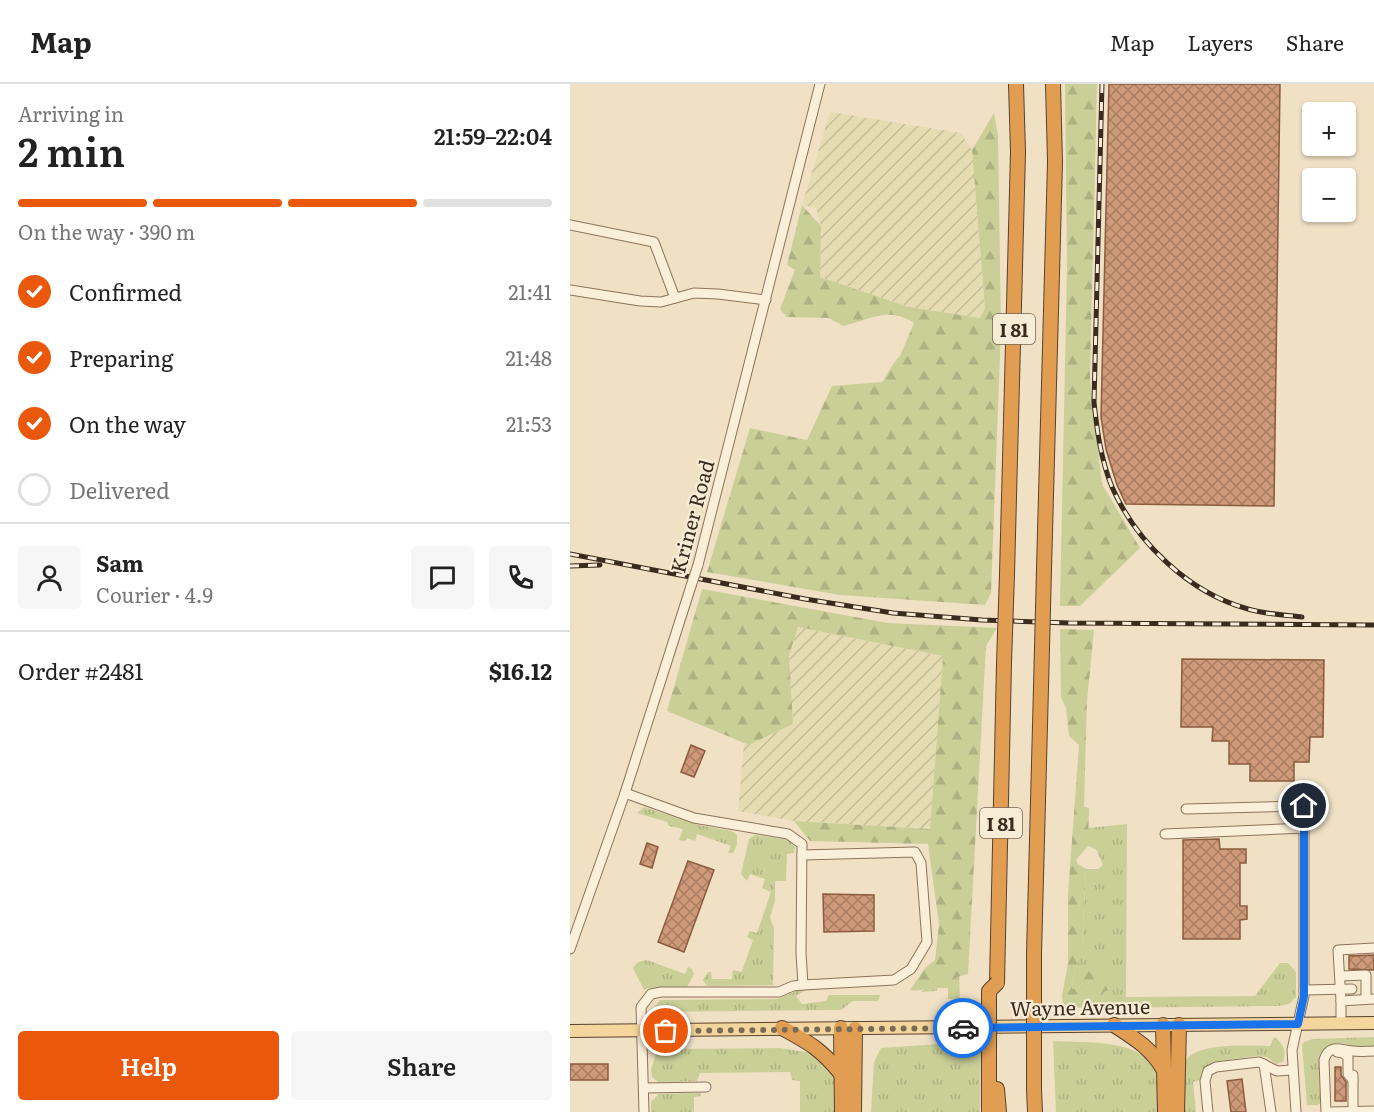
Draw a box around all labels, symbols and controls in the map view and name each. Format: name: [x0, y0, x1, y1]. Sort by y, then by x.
text: Map: [30, 20, 92, 62]
text: Map: [1110, 26, 1155, 57]
text: Layers: [1188, 26, 1253, 57]
text: Share: [1286, 26, 1344, 57]
text: Arriving in: [18, 98, 124, 128]
map controls: [1302, 102, 1356, 222]
button: +: [1302, 102, 1356, 156]
text: 21:59–22:04: [434, 119, 552, 152]
text: 2 min: [18, 121, 125, 179]
button: −: [1302, 168, 1356, 222]
text: On the way · 390 m: [18, 216, 195, 246]
icon: check: [18, 275, 51, 308]
text: Confirmed: [69, 275, 182, 308]
text: 21:41: [508, 276, 552, 306]
road number: I 81: [993, 314, 1035, 344]
icon: check: [18, 341, 51, 374]
text: Preparing: [69, 341, 173, 374]
text: 21:48: [505, 342, 552, 372]
icon: check: [18, 407, 51, 440]
text: On the way: [69, 407, 186, 440]
text: 21:53: [506, 408, 552, 438]
street label: Kriner Road: [661, 456, 721, 576]
text: Delivered: [69, 473, 170, 506]
button: person: [18, 546, 81, 609]
text: Sam: [96, 546, 144, 579]
button: chat: [411, 546, 474, 609]
button: phone: [489, 546, 552, 609]
text: Courier · 4.9: [96, 579, 213, 609]
text: Order #2481: [18, 654, 143, 687]
text: $16.12: [489, 654, 552, 687]
pin: [1278, 780, 1329, 831]
icon: home: [1287, 789, 1320, 822]
road number: I 81: [980, 808, 1022, 838]
street label: Wayne Avenue: [1010, 990, 1150, 1022]
courier: [933, 998, 993, 1058]
pin: [640, 1005, 691, 1056]
icon: car: [947, 1012, 980, 1045]
icon: bag: [649, 1014, 682, 1047]
button: Help: [18, 1031, 279, 1100]
button: Share: [291, 1031, 552, 1100]

